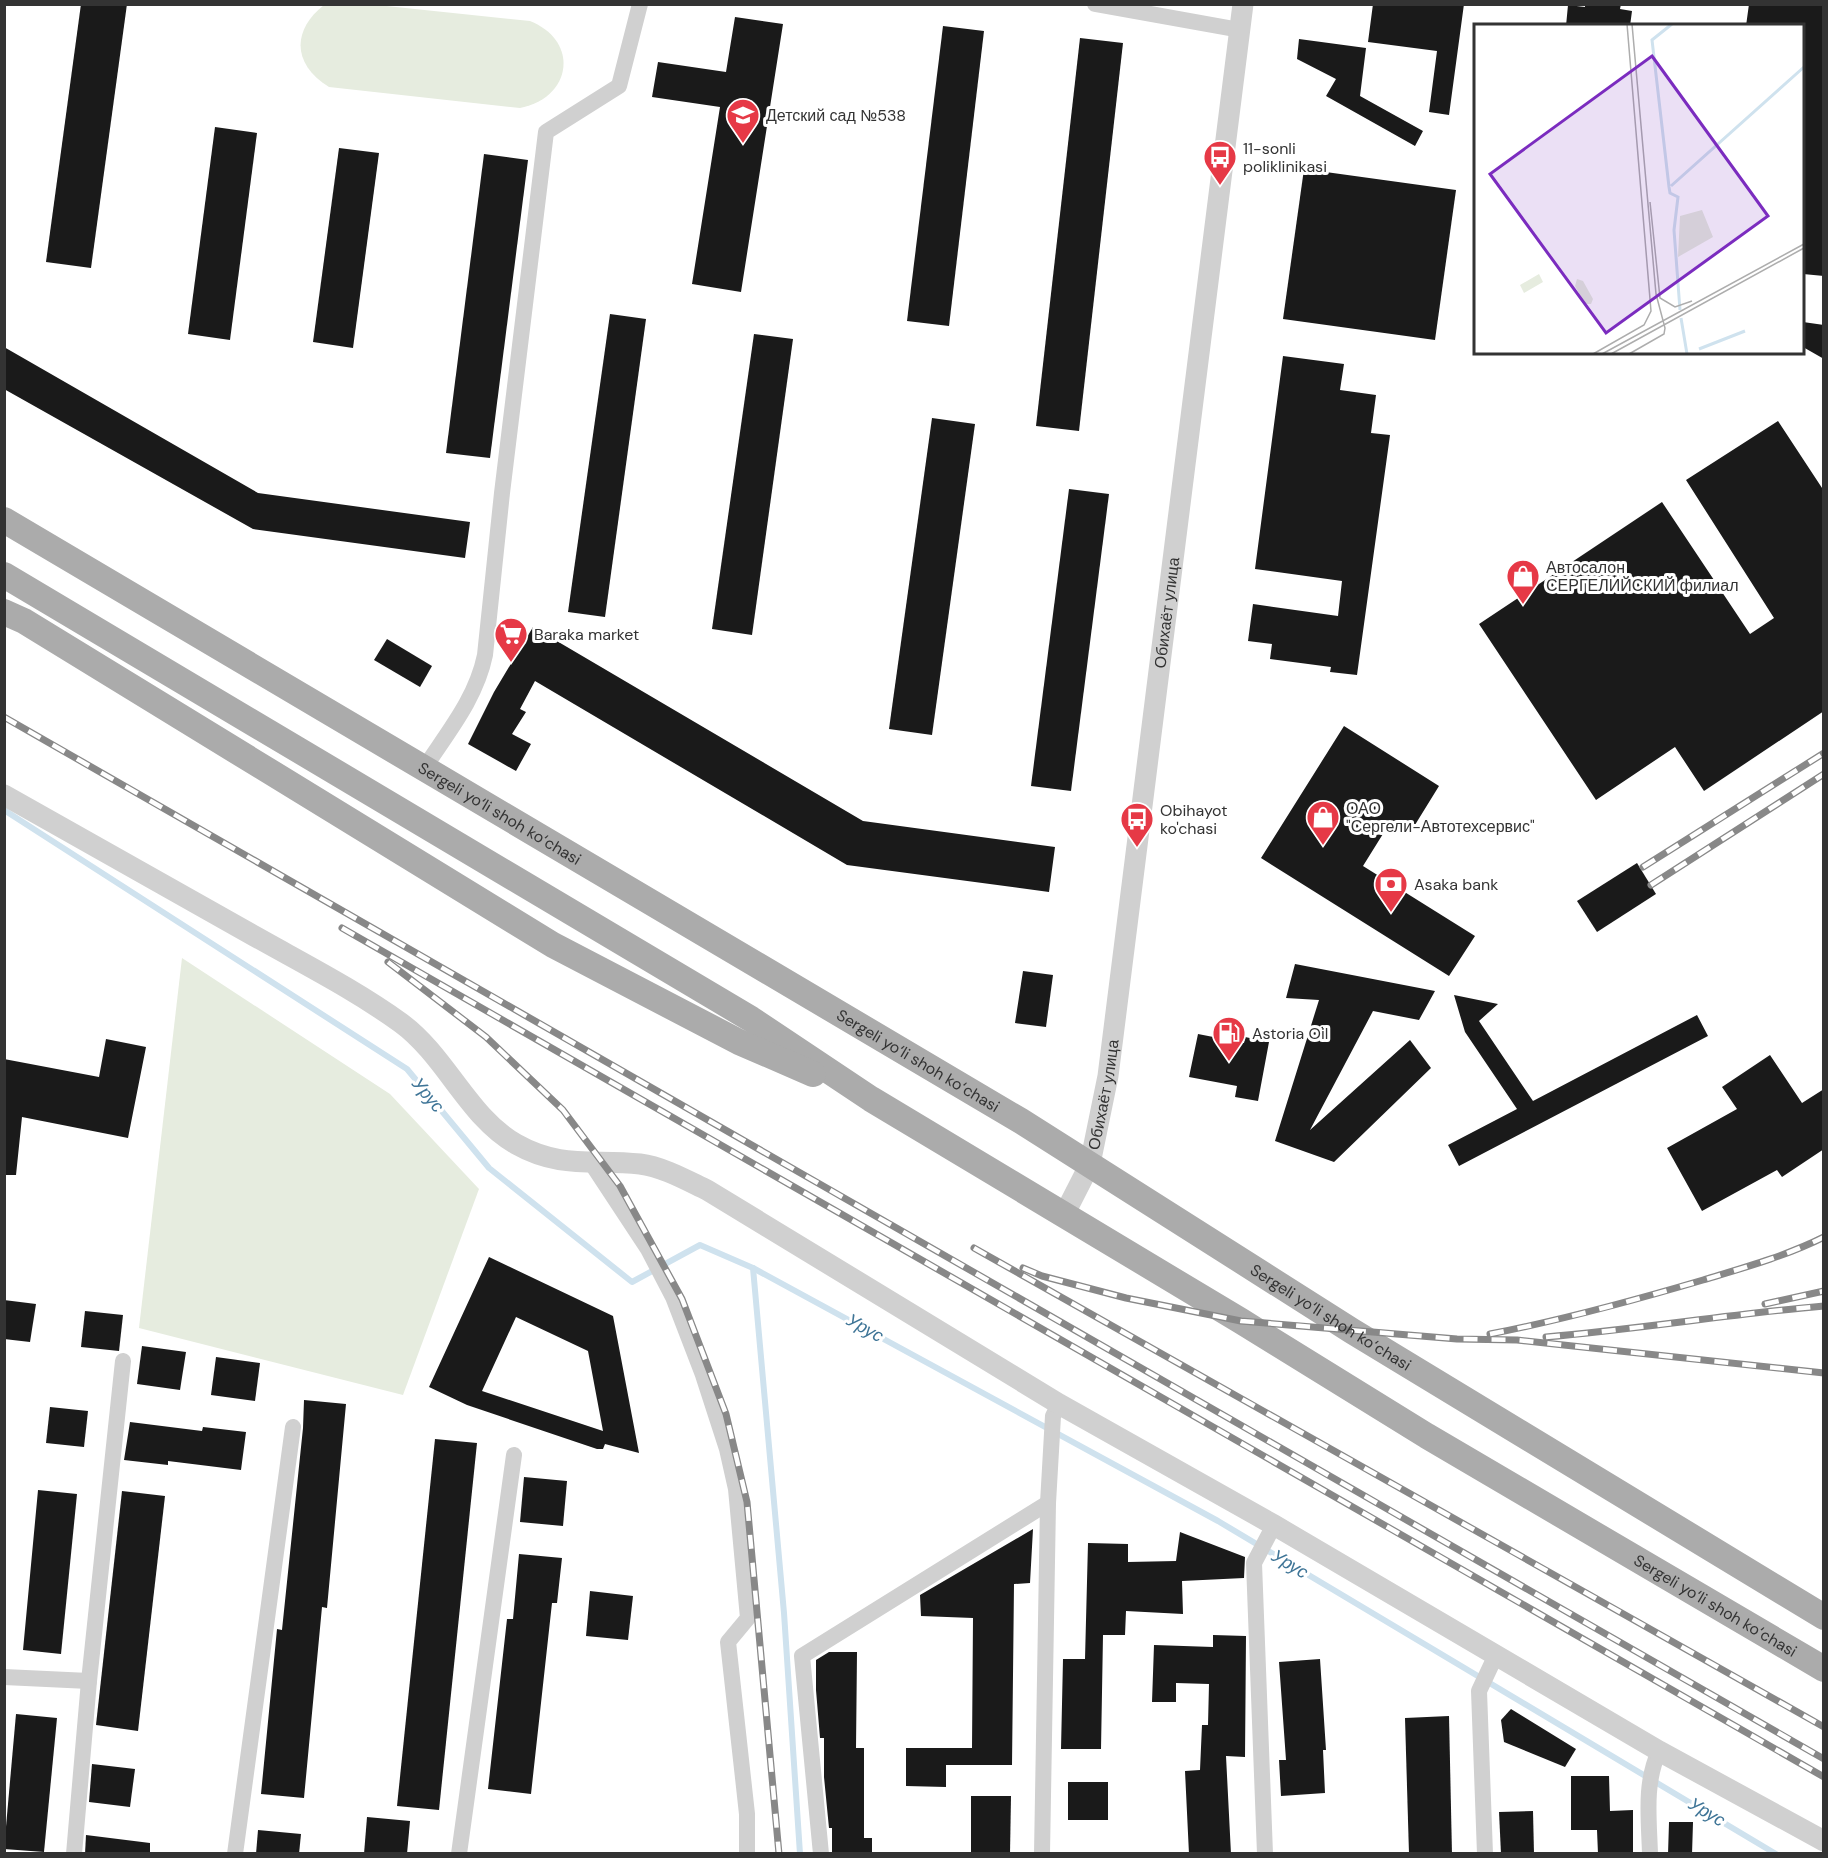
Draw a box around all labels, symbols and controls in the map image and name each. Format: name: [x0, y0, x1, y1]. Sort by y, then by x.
inset map: [1474, 24, 1804, 354]
school or university icon: Детский сад №538: [725, 97, 761, 144]
place label: Детский сад №538: [766, 105, 906, 126]
place label: 11-sonli poliklinikasi: [1243, 138, 1327, 177]
bus stop icon: 11-sonli poliklinikasi: [1202, 139, 1238, 186]
street label: Обихаёт улица: [1149, 556, 1184, 670]
place label: Автосалон СЕРГЕЛИЙСКИЙ филиал: [1546, 557, 1738, 596]
shop icon: Автосалон СЕРГЕЛИЙСКИЙ филиал: [1505, 558, 1541, 605]
supermarket icon: Baraka market: [493, 616, 529, 663]
place label: Baraka market: [534, 624, 639, 645]
street label: Sergeli yo‘li shoh ko‘chasi: [415, 757, 585, 869]
place label: ОАО "Сергели-Автотехсервис": [1346, 798, 1535, 837]
shop icon: ОАО "Сергели-Автотехсервис": [1305, 799, 1341, 846]
place label: Obihayot ko'chasi: [1160, 800, 1228, 839]
bus stop icon: Obihayot ko'chasi: [1119, 801, 1155, 848]
bank icon: Asaka bank: [1373, 866, 1409, 913]
place label: Asaka bank: [1414, 874, 1498, 895]
street label: Sergeli yo‘li shoh ko‘chasi: [833, 1004, 1004, 1117]
fuel station icon: Astoria Oil: [1211, 1015, 1247, 1062]
place label: Astoria Oil: [1252, 1023, 1328, 1044]
street label: Обихаёт улица: [1083, 1038, 1123, 1152]
water label: Урус: [406, 1072, 450, 1118]
street label: Sergeli yo‘li shoh ko‘chasi: [1247, 1259, 1415, 1375]
water label: Урус: [841, 1308, 888, 1348]
water label: Урус: [1266, 1543, 1313, 1584]
street label: Sergeli yo‘li shoh ko‘chasi: [1630, 1549, 1801, 1661]
water label: Урус: [1683, 1791, 1730, 1832]

